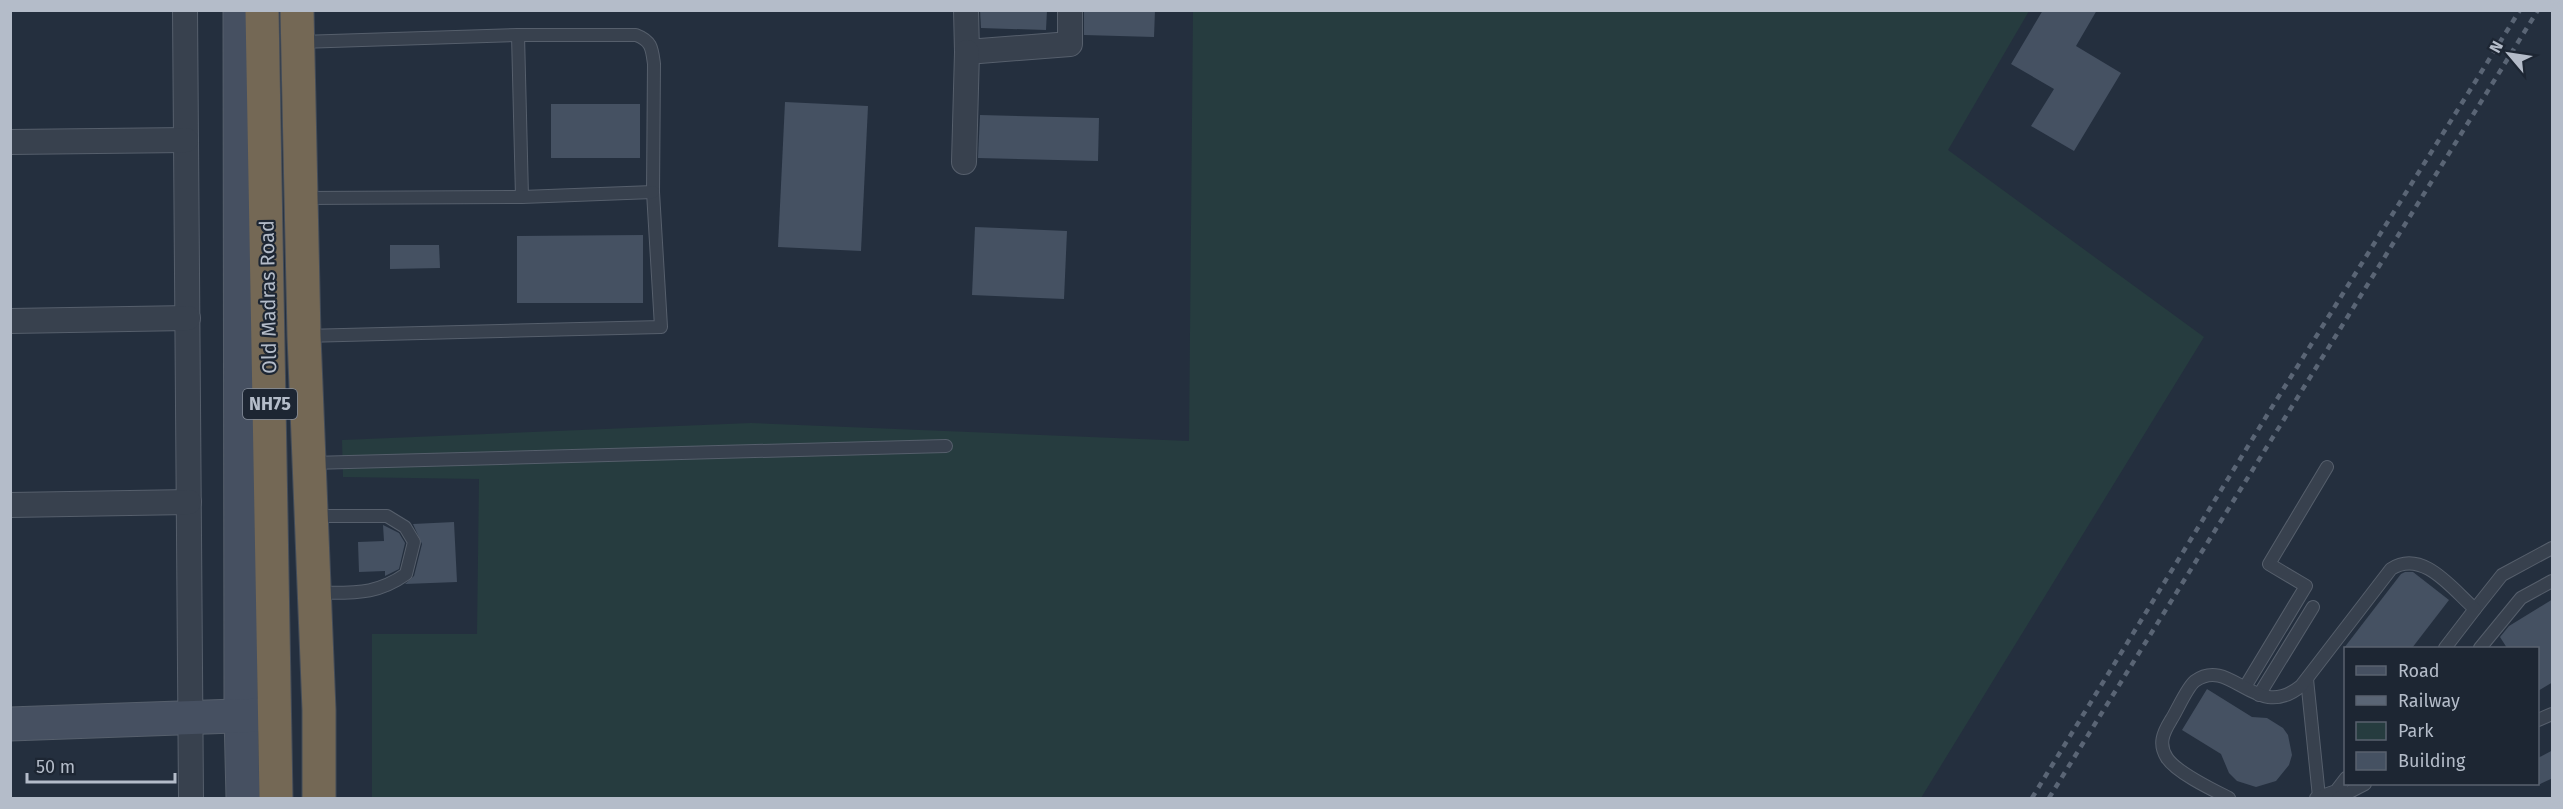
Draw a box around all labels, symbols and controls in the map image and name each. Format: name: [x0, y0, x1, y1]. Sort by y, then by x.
north arrow: [2479, 24, 2539, 84]
text: N: [2485, 38, 2507, 56]
street label: Old Madras Road: [255, 220, 281, 374]
road number: NH75: [243, 389, 297, 419]
legend: [2344, 647, 2539, 785]
text: Road: [2398, 660, 2440, 682]
text: Railway: [2398, 690, 2460, 712]
text: Park: [2398, 720, 2434, 742]
scale bar: [27, 746, 176, 784]
text: Building: [2398, 750, 2466, 772]
text: 50 m: [36, 756, 75, 778]

